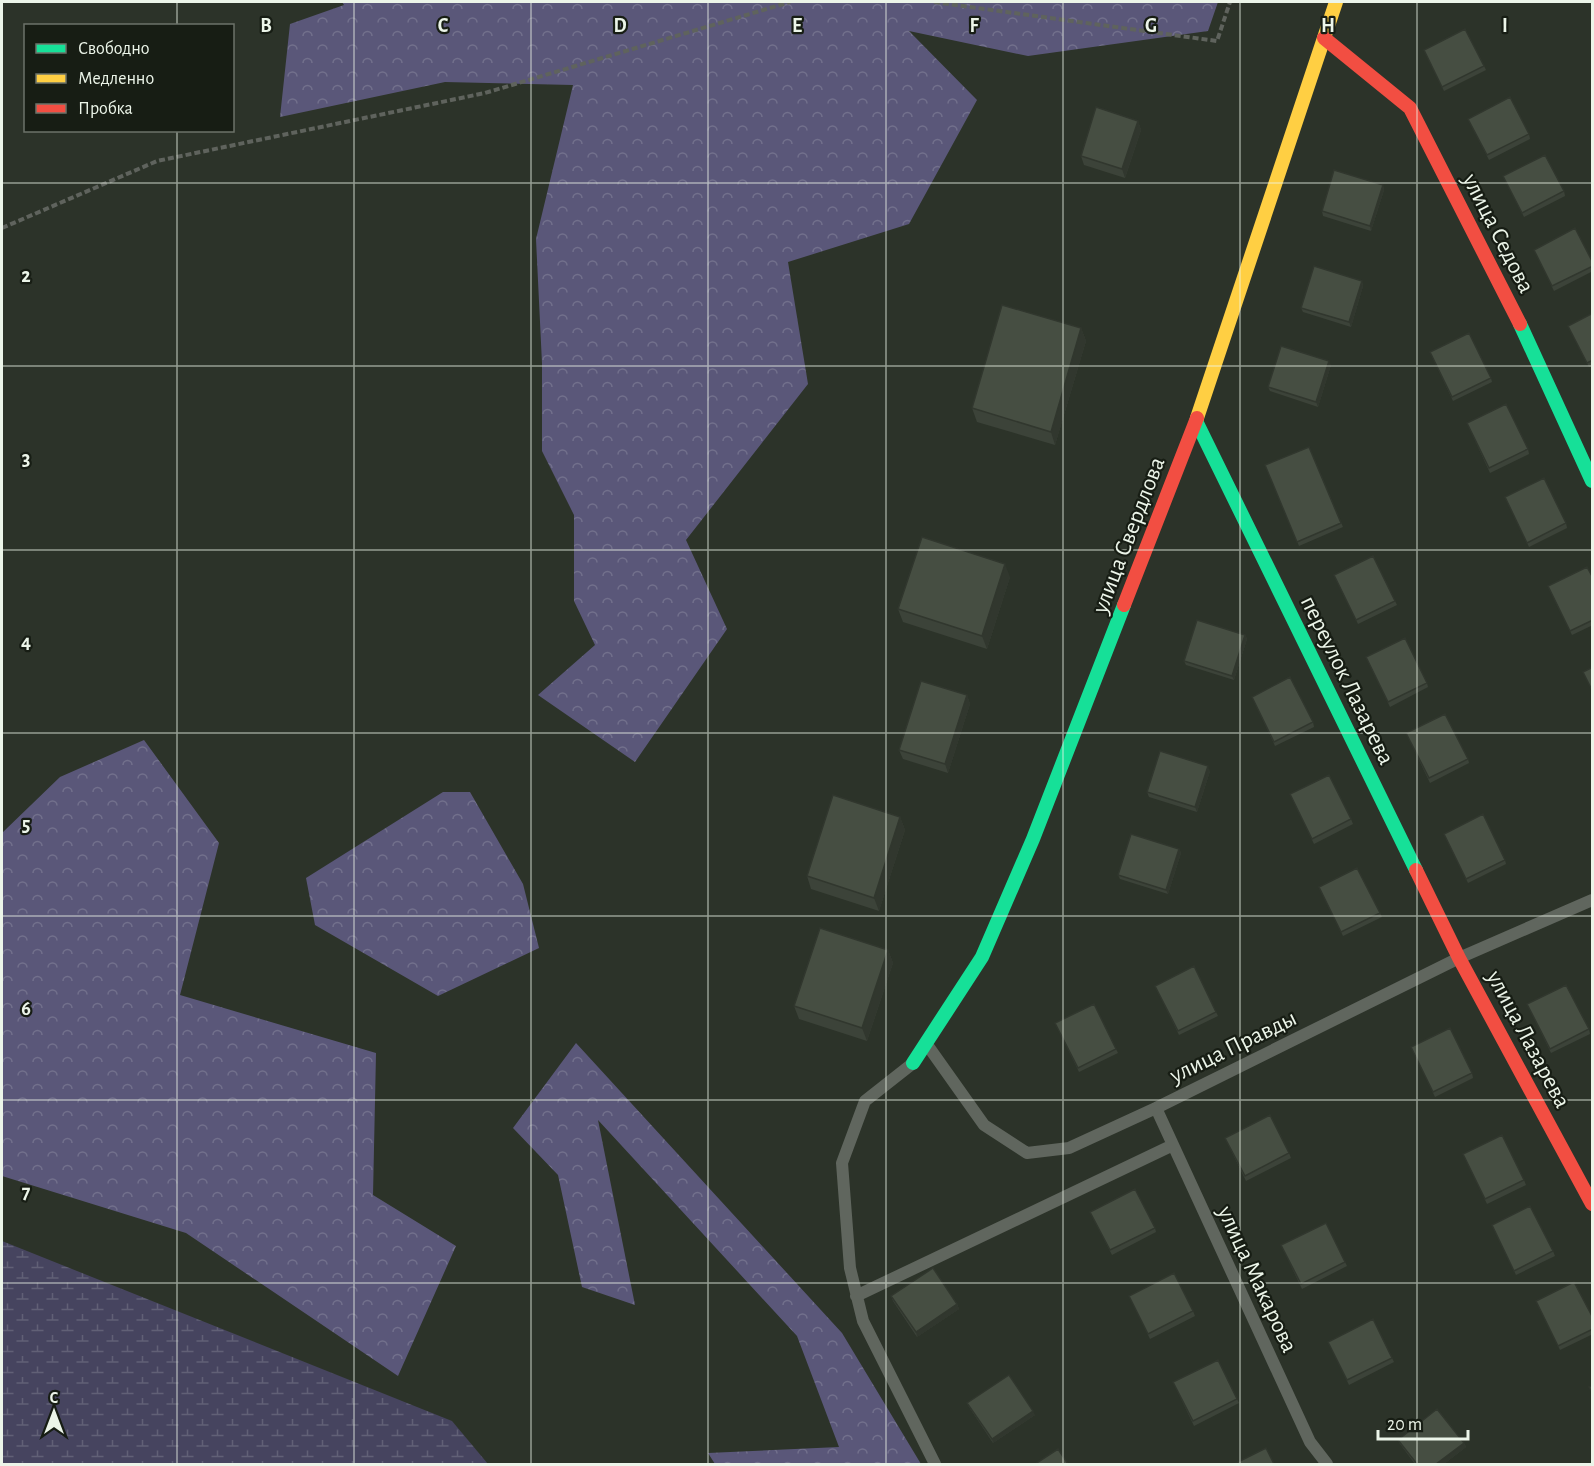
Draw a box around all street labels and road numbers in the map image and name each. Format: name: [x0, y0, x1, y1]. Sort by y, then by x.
street label: улица Седова: [1457, 169, 1538, 297]
street label: улица Свердлова: [1088, 454, 1170, 618]
street label: переулок Лазарева: [1296, 592, 1398, 769]
street label: улица Лазарева: [1481, 966, 1574, 1112]
street label: улица Правды: [1165, 1006, 1301, 1088]
street label: улица Макарова: [1212, 1202, 1301, 1356]

